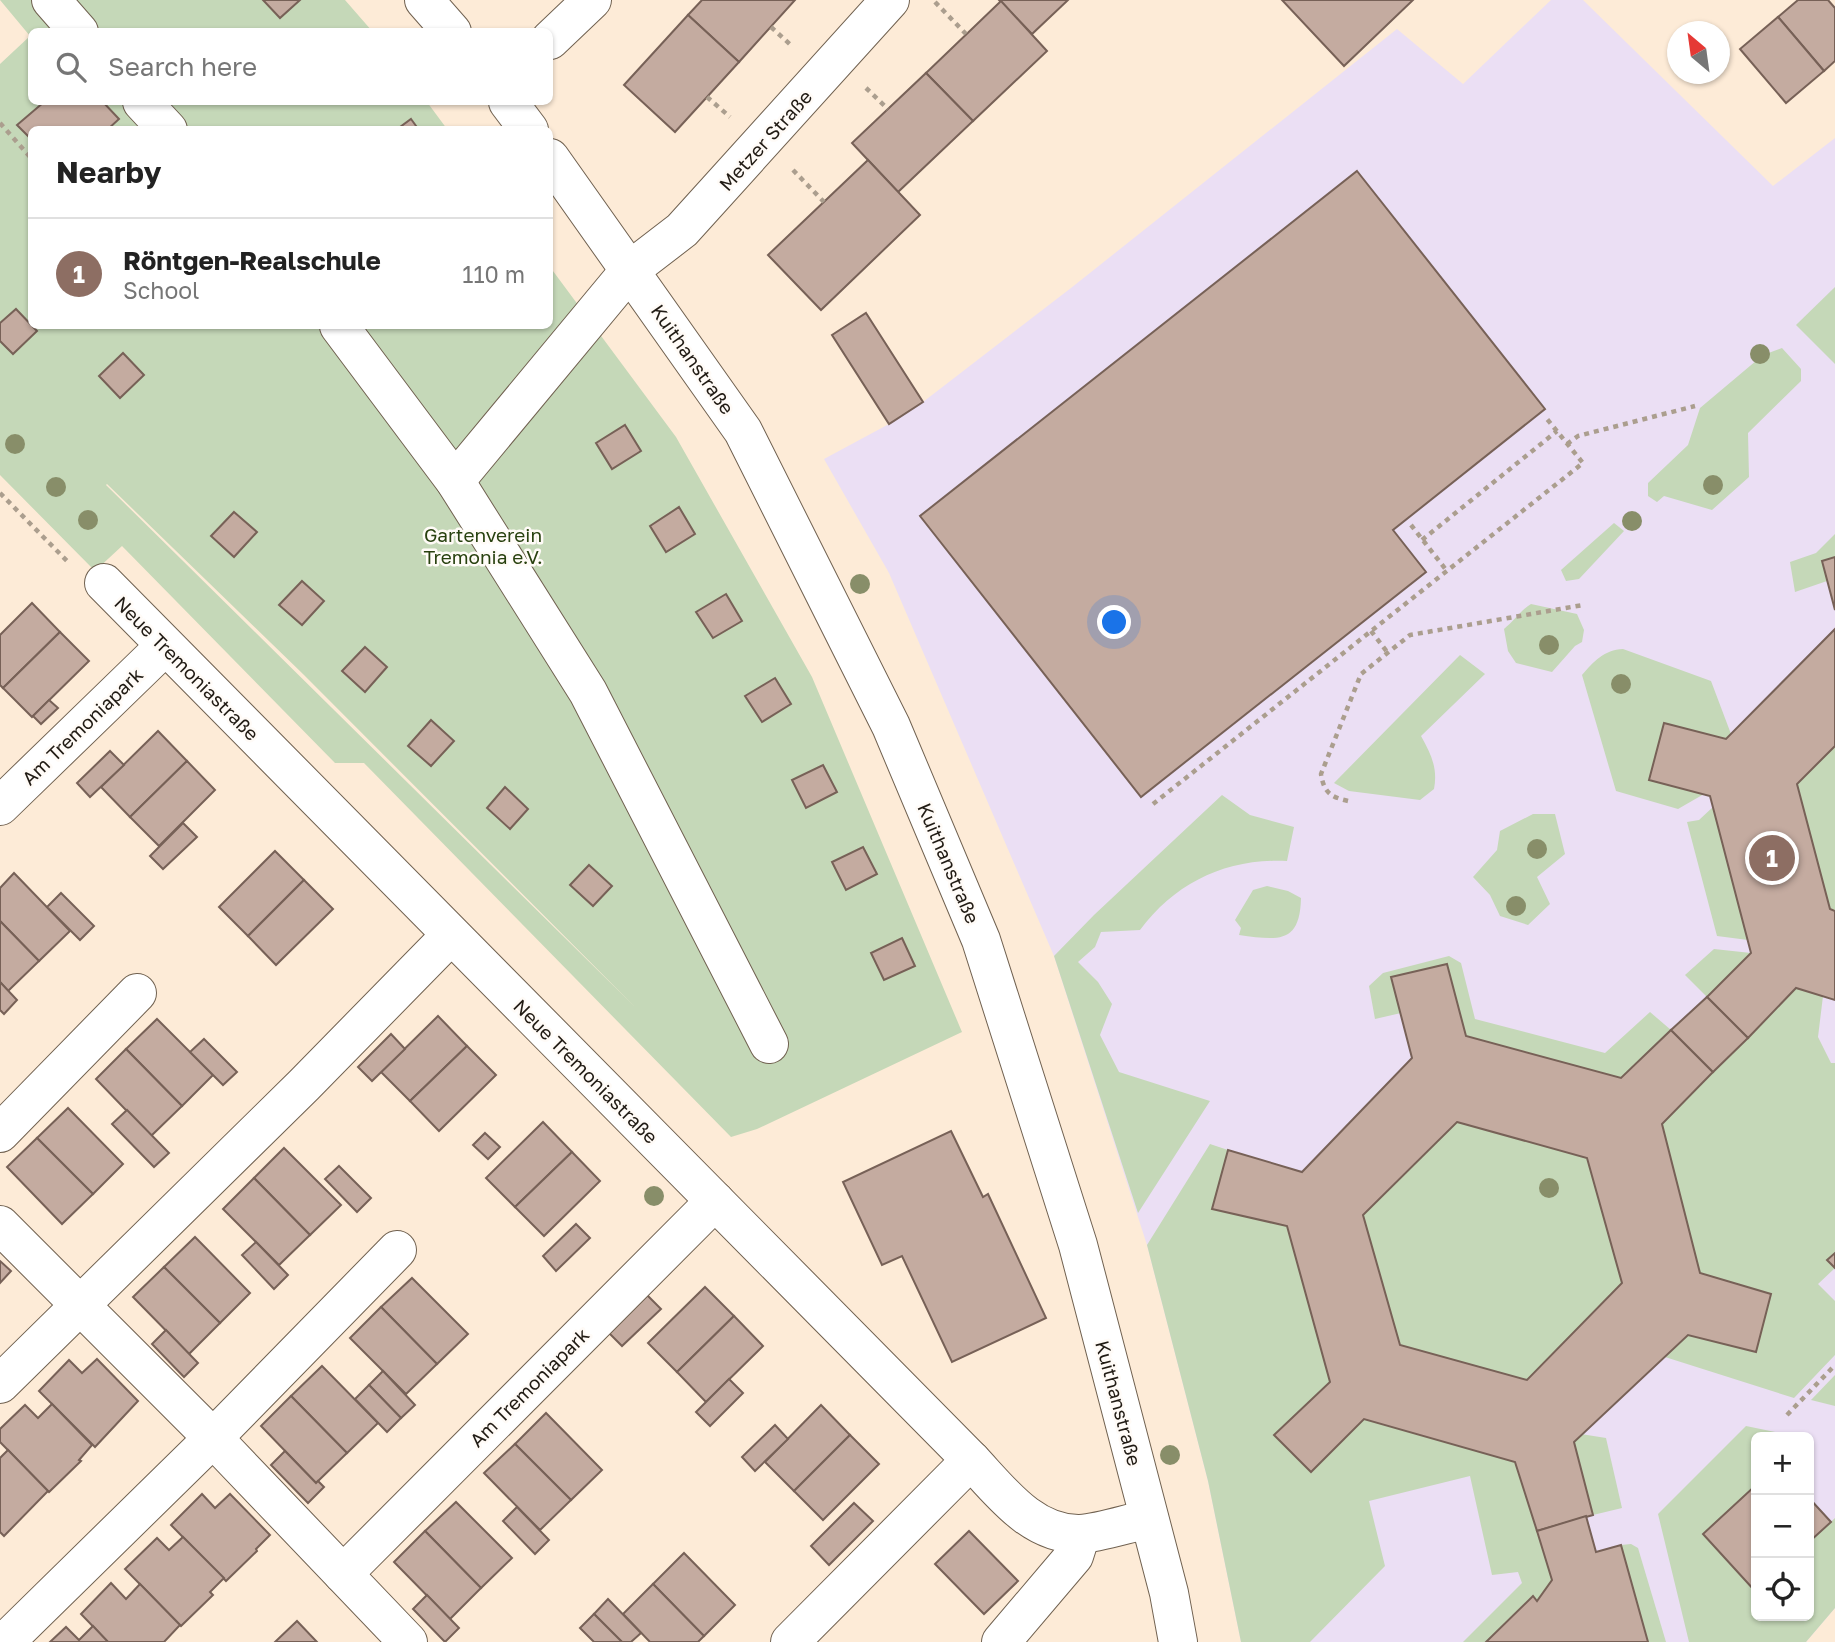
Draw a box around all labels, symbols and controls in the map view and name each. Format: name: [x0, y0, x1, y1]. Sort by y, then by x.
north arrow: [1667, 21, 1730, 84]
search box: [28, 28, 553, 105]
icon: search: [52, 48, 90, 86]
text: Search here: [108, 51, 257, 82]
street label: Metzer Straße: [714, 85, 816, 195]
text: Nearby: [56, 154, 161, 190]
text: Röntgen-Realschule: [123, 245, 381, 276]
text: 1: [73, 260, 85, 288]
text: 110 m: [462, 260, 525, 288]
text: School: [123, 276, 199, 304]
street label: Kuithanstraße: [647, 300, 739, 418]
park label: Gartenverein Tremonia e.V.: [423, 523, 543, 568]
street label: Neue Tremoniastraße: [110, 591, 264, 745]
your location: [1097, 605, 1131, 639]
street label: Am Tremoniapark: [17, 662, 147, 789]
street label: Kuithanstraße: [913, 799, 985, 927]
pin: 1: [1749, 832, 1795, 884]
street label: Neue Tremoniastraße: [509, 994, 663, 1148]
street label: Am Tremoniapark: [465, 1323, 593, 1451]
street label: Kuithanstraße: [1091, 1338, 1147, 1468]
map controls: [1751, 1432, 1814, 1621]
button: +: [1751, 1432, 1814, 1495]
button: −: [1751, 1495, 1814, 1558]
button: locate: [1751, 1558, 1814, 1621]

